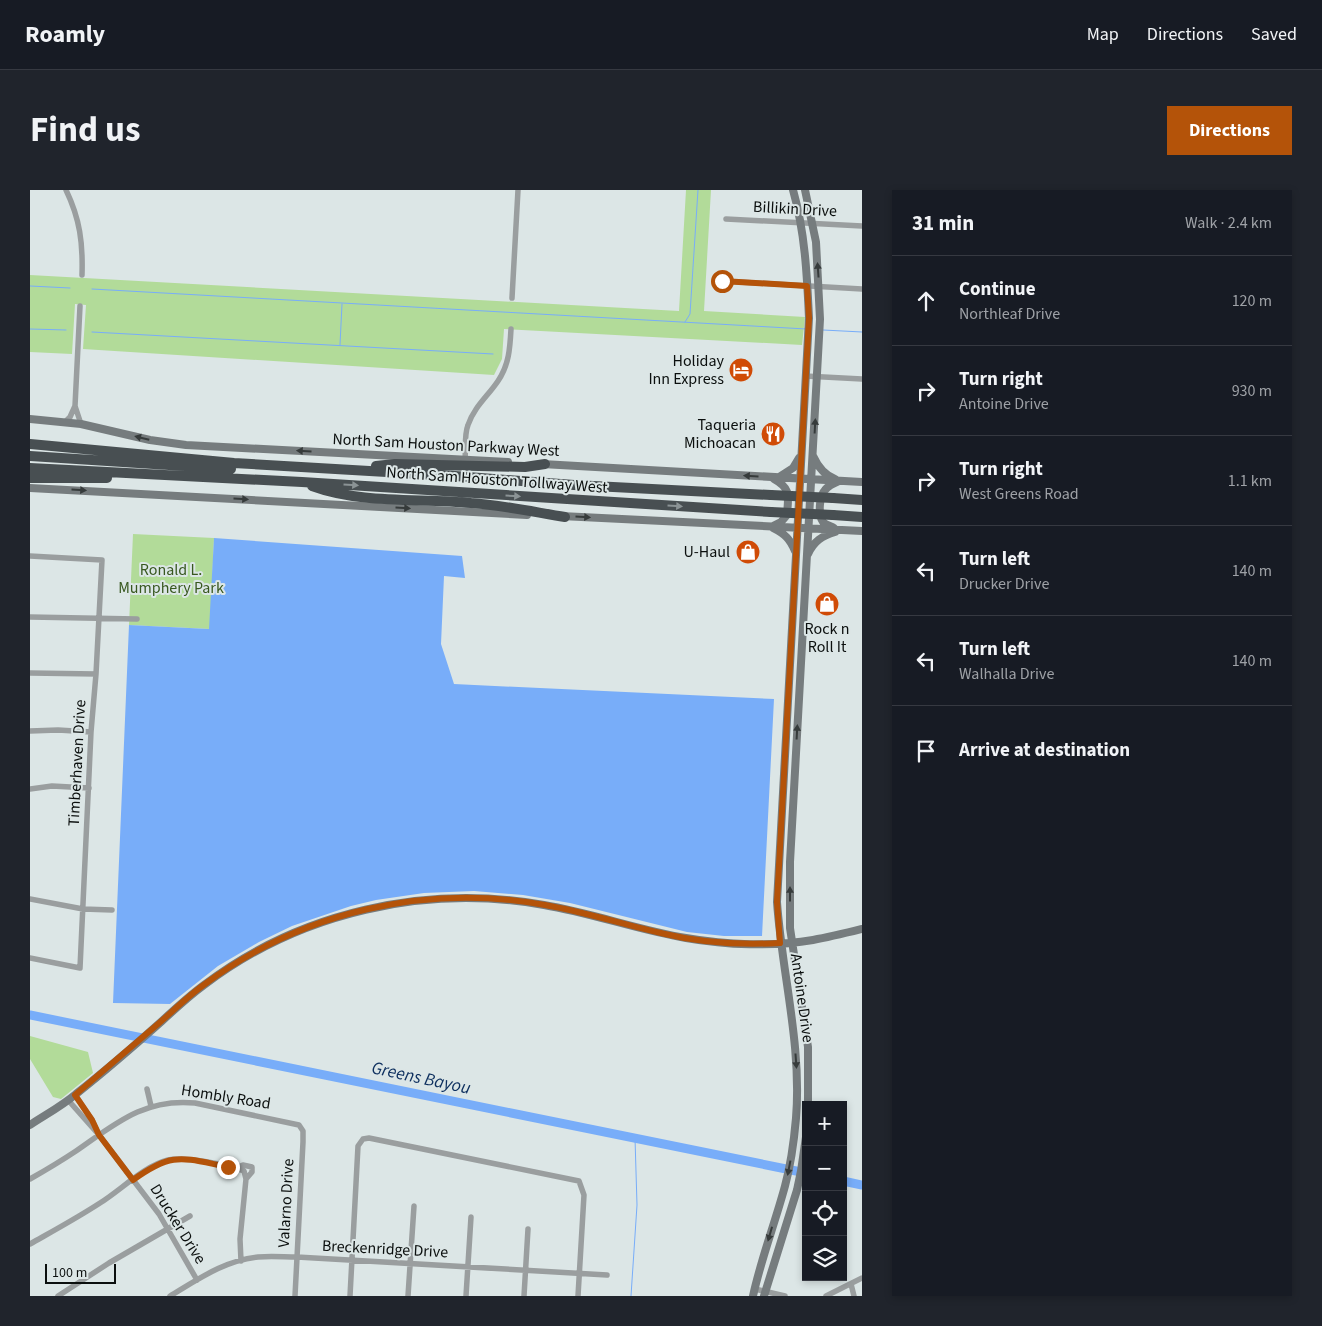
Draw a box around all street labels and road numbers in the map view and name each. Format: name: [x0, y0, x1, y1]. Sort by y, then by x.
street label: Billikin Drive: [753, 196, 838, 222]
street label: North Sam Houston Parkway West: [332, 428, 561, 462]
street label: North Sam Houston Tollway West: [386, 461, 609, 499]
street label: Timberhaven Drive: [63, 699, 91, 827]
street label: Antoine Drive: [785, 952, 819, 1044]
street label: Hombly Road: [180, 1079, 272, 1115]
street label: Valarno Drive: [273, 1158, 299, 1248]
street label: Drucker Drive: [145, 1180, 211, 1268]
street label: Breckenridge Drive: [321, 1235, 449, 1263]

